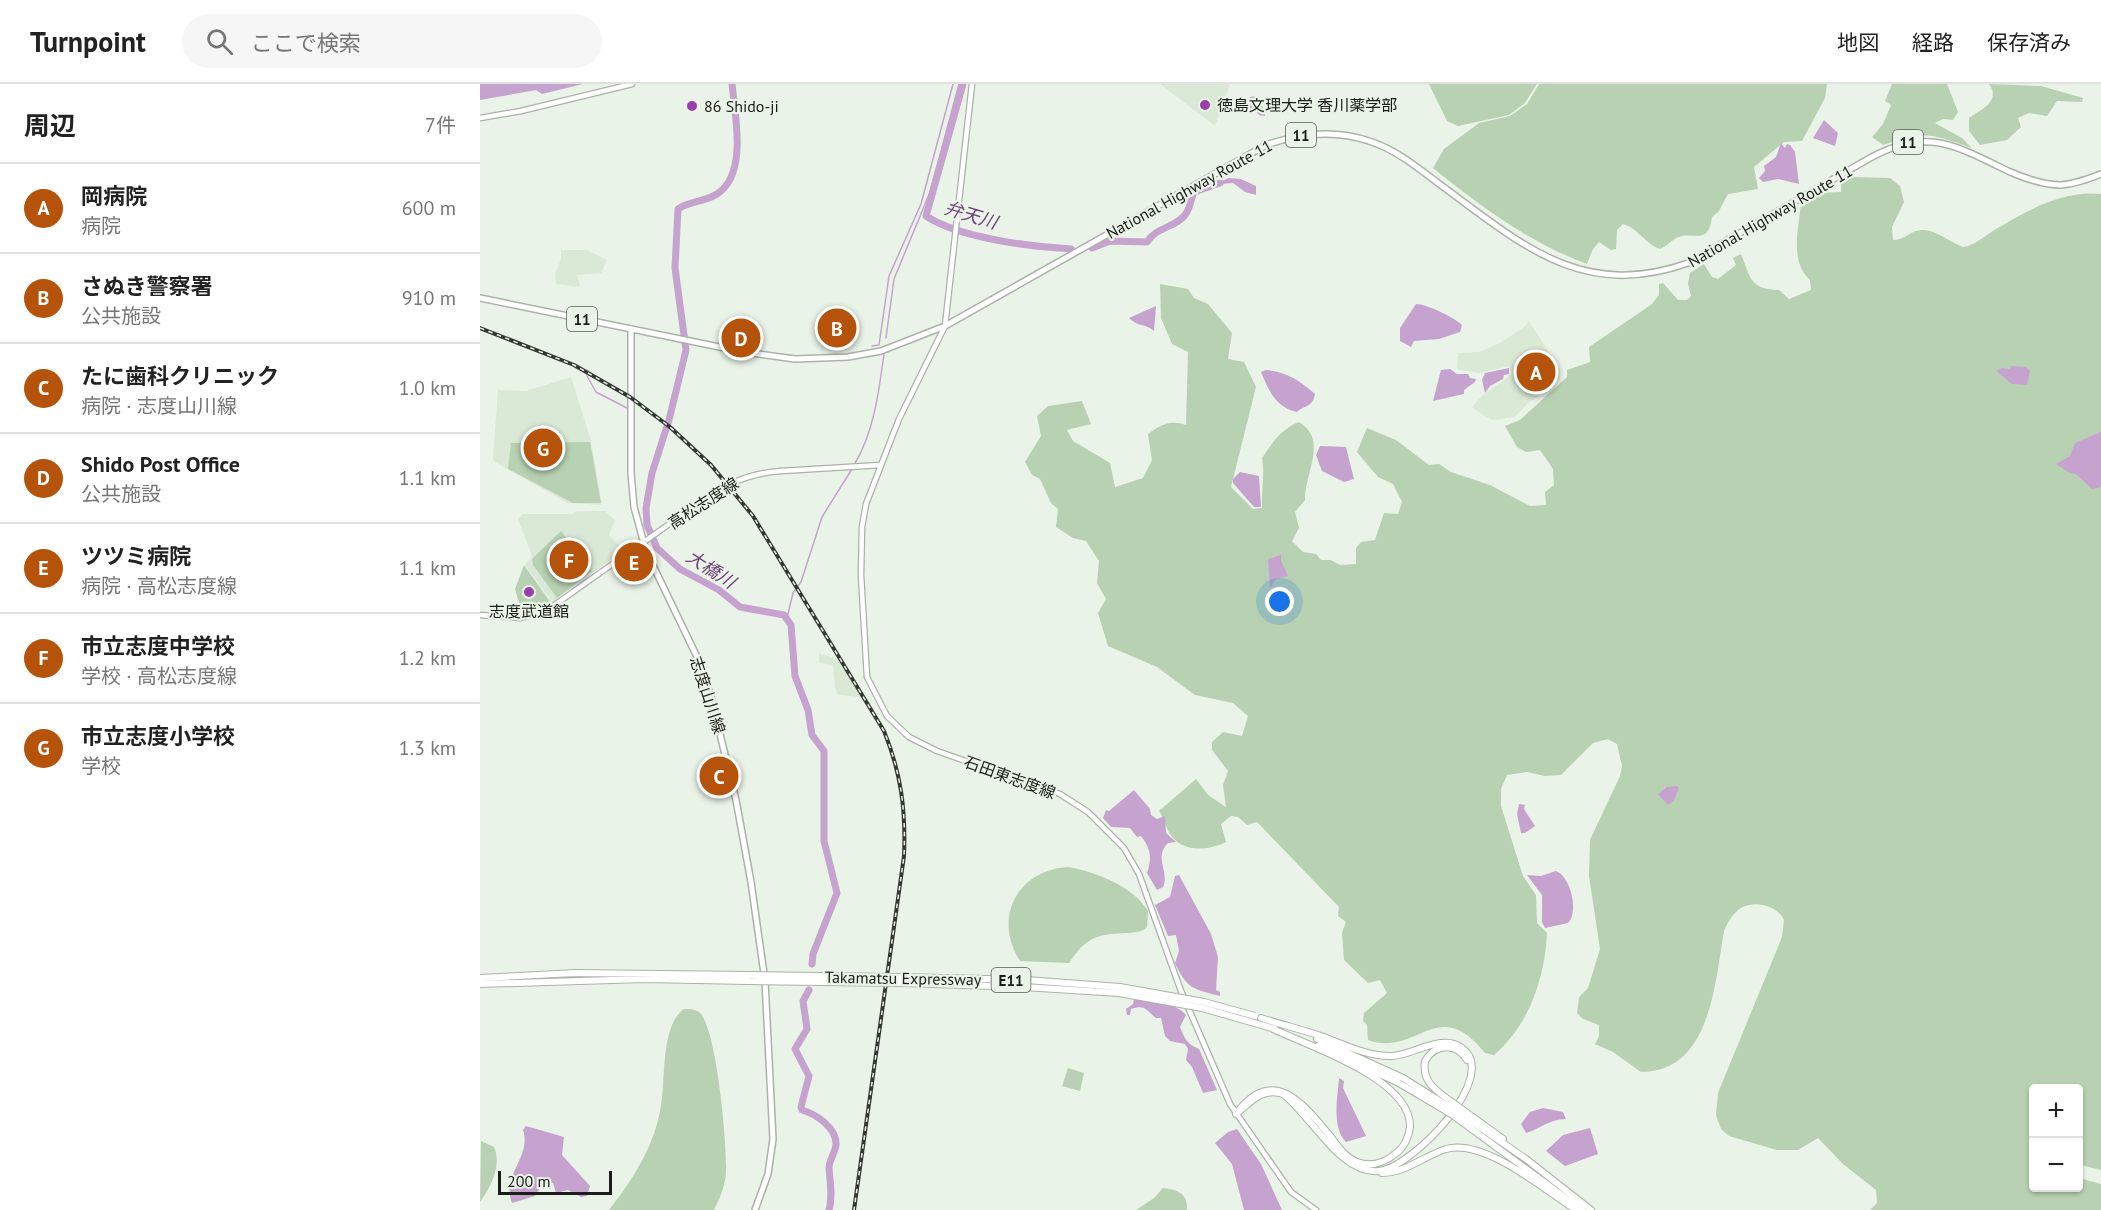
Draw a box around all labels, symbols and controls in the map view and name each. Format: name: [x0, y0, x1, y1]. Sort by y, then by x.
search box: [182, 14, 602, 68]
text: Turnpoint: [30, 23, 146, 60]
icon: search: [203, 25, 236, 58]
text: ここで検索: [251, 29, 361, 57]
text: 地図: [1837, 29, 1879, 56]
text: 経路: [1912, 29, 1954, 56]
text: 保存済み: [1987, 29, 2071, 56]
place label: 徳島文理大学 香川薬学部: [1217, 95, 1397, 115]
place label: 86 Shido-ji: [704, 96, 779, 116]
marker: 徳島文理大学 香川薬学部: [1198, 98, 1212, 112]
marker: 86 Shido-ji: [685, 99, 699, 113]
text: 周辺: [24, 109, 76, 142]
text: 7件: [425, 112, 456, 138]
road number: 11: [1286, 123, 1316, 147]
road number: 11: [1893, 130, 1923, 154]
street label: National Highway Route 11: [1102, 135, 1276, 243]
street label: National Highway Route 11: [1684, 161, 1856, 271]
text: 岡病院: [81, 182, 147, 210]
text: A: [37, 195, 50, 221]
text: 600 m: [402, 195, 456, 221]
water label: 弁天川: [942, 196, 1002, 234]
text: 病院: [81, 213, 121, 239]
text: さぬき警察署: [81, 272, 213, 300]
text: B: [38, 285, 49, 311]
text: 910 m: [402, 285, 456, 311]
text: 公共施設: [81, 303, 161, 329]
pin: B: [818, 306, 856, 350]
road number: 11: [567, 307, 597, 331]
pin: D: [722, 316, 760, 360]
pin: A: [1516, 350, 1556, 394]
text: たに歯科クリニック: [81, 362, 279, 390]
text: C: [38, 375, 49, 401]
text: 1.0 km: [399, 375, 456, 401]
text: 病院 · 志度山川線: [81, 393, 237, 419]
pin: G: [524, 426, 562, 470]
text: Shido Post Office: [81, 450, 240, 478]
text: D: [37, 465, 50, 491]
text: 1.1 km: [399, 465, 456, 491]
street label: 高松志度線: [664, 473, 742, 533]
text: 公共施設: [81, 481, 161, 507]
pin: F: [550, 538, 589, 582]
pin: E: [614, 540, 654, 584]
text: ツツミ病院: [81, 542, 191, 570]
water label: 大橋川: [682, 545, 742, 594]
text: E: [38, 555, 49, 581]
text: 1.1 km: [399, 555, 456, 581]
text: 病院 · 高松志度線: [81, 573, 237, 599]
marker: 志度武道館: [522, 585, 536, 599]
your location: [1265, 587, 1294, 616]
place label: 志度武道館: [489, 601, 569, 621]
text: 市立志度中学校: [81, 632, 235, 660]
text: F: [38, 645, 49, 671]
text: 1.2 km: [399, 645, 456, 671]
street label: 志度山川線: [686, 654, 730, 736]
text: 学校 · 高松志度線: [81, 663, 237, 689]
text: 市立志度小学校: [81, 722, 235, 750]
text: G: [37, 735, 50, 761]
text: 1.3 km: [399, 735, 456, 761]
street label: 石田東志度線: [961, 751, 1059, 803]
text: 学校: [81, 753, 121, 779]
pin: C: [700, 754, 738, 798]
street label: Takamatsu Expressway: [825, 967, 982, 989]
road number: E11: [992, 968, 1030, 992]
map controls: [2029, 1084, 2083, 1192]
button: +: [2029, 1084, 2083, 1138]
button: −: [2029, 1138, 2083, 1192]
scale bar: [498, 1168, 612, 1196]
text: 200 m: [507, 1171, 550, 1191]

